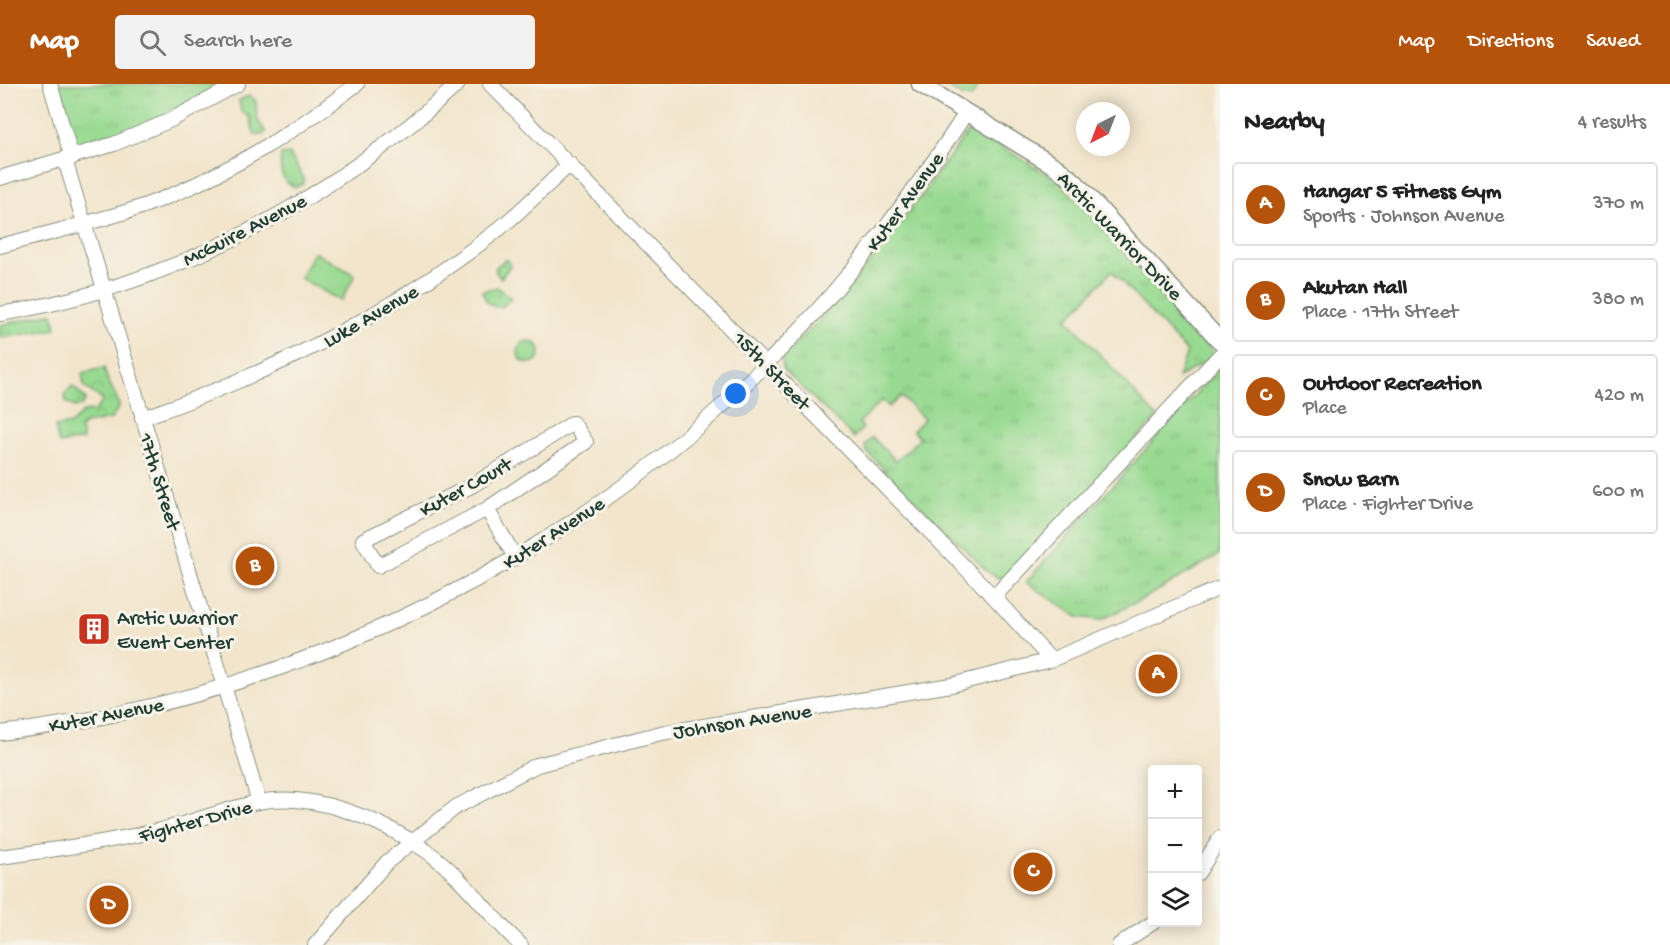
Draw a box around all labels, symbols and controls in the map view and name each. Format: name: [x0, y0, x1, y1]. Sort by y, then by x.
search box: [115, 15, 535, 69]
text: Map: [30, 26, 79, 59]
icon: search: [136, 26, 169, 59]
text: Search here: [184, 29, 292, 55]
text: Map: [1398, 30, 1435, 55]
text: Directions: [1468, 30, 1553, 55]
text: Saved: [1586, 30, 1640, 55]
north arrow: [1076, 102, 1130, 156]
text: Nearby: [1244, 108, 1325, 139]
text: 4 results: [1578, 112, 1646, 135]
street label: Kuter Avenue: [863, 148, 952, 257]
street label: Arctic Warrior Drive: [1050, 168, 1187, 308]
text: Hangar 5 Fitness Gym: [1303, 180, 1501, 206]
street label: McGuire Avenue: [179, 190, 313, 274]
text: A: [1260, 193, 1271, 216]
text: 370 m: [1593, 193, 1644, 216]
text: Sports · Johnson Avenue: [1303, 206, 1504, 229]
text: Akutan Hall: [1303, 276, 1407, 302]
street label: Luke Avenue: [320, 280, 425, 355]
text: B: [1260, 289, 1271, 312]
text: 380 m: [1592, 289, 1644, 312]
text: Place · 17th Street: [1303, 302, 1458, 325]
street label: 15th Street: [726, 327, 816, 419]
text: Outdoor Recreation: [1303, 372, 1482, 398]
your location: [721, 379, 750, 408]
text: C: [1260, 385, 1271, 408]
text: 420 m: [1594, 385, 1644, 408]
text: Place: [1303, 398, 1347, 421]
street label: 17th Street: [131, 429, 185, 536]
street label: Kuter Court: [416, 452, 519, 525]
text: Snow Barn: [1303, 468, 1399, 494]
text: D: [1259, 481, 1272, 504]
text: 600 m: [1592, 481, 1644, 504]
street label: Kuter Avenue: [499, 492, 611, 577]
text: Place · Fighter Drive: [1303, 494, 1473, 517]
pin: B: [236, 544, 274, 588]
place label: Arctic Warrior Event Center: [117, 608, 238, 657]
building icon: Arctic Warrior Event Center: [76, 611, 112, 647]
pin: A: [1138, 652, 1178, 696]
street label: Kuter Avenue: [47, 694, 167, 741]
street label: Johnson Avenue: [671, 700, 815, 747]
map controls: [1148, 765, 1202, 927]
button: +: [1148, 765, 1202, 819]
street label: Fighter Drive: [136, 796, 256, 851]
button: −: [1148, 819, 1202, 873]
pin: C: [1014, 850, 1052, 894]
button: layers: [1148, 873, 1202, 927]
pin: D: [90, 882, 128, 928]

